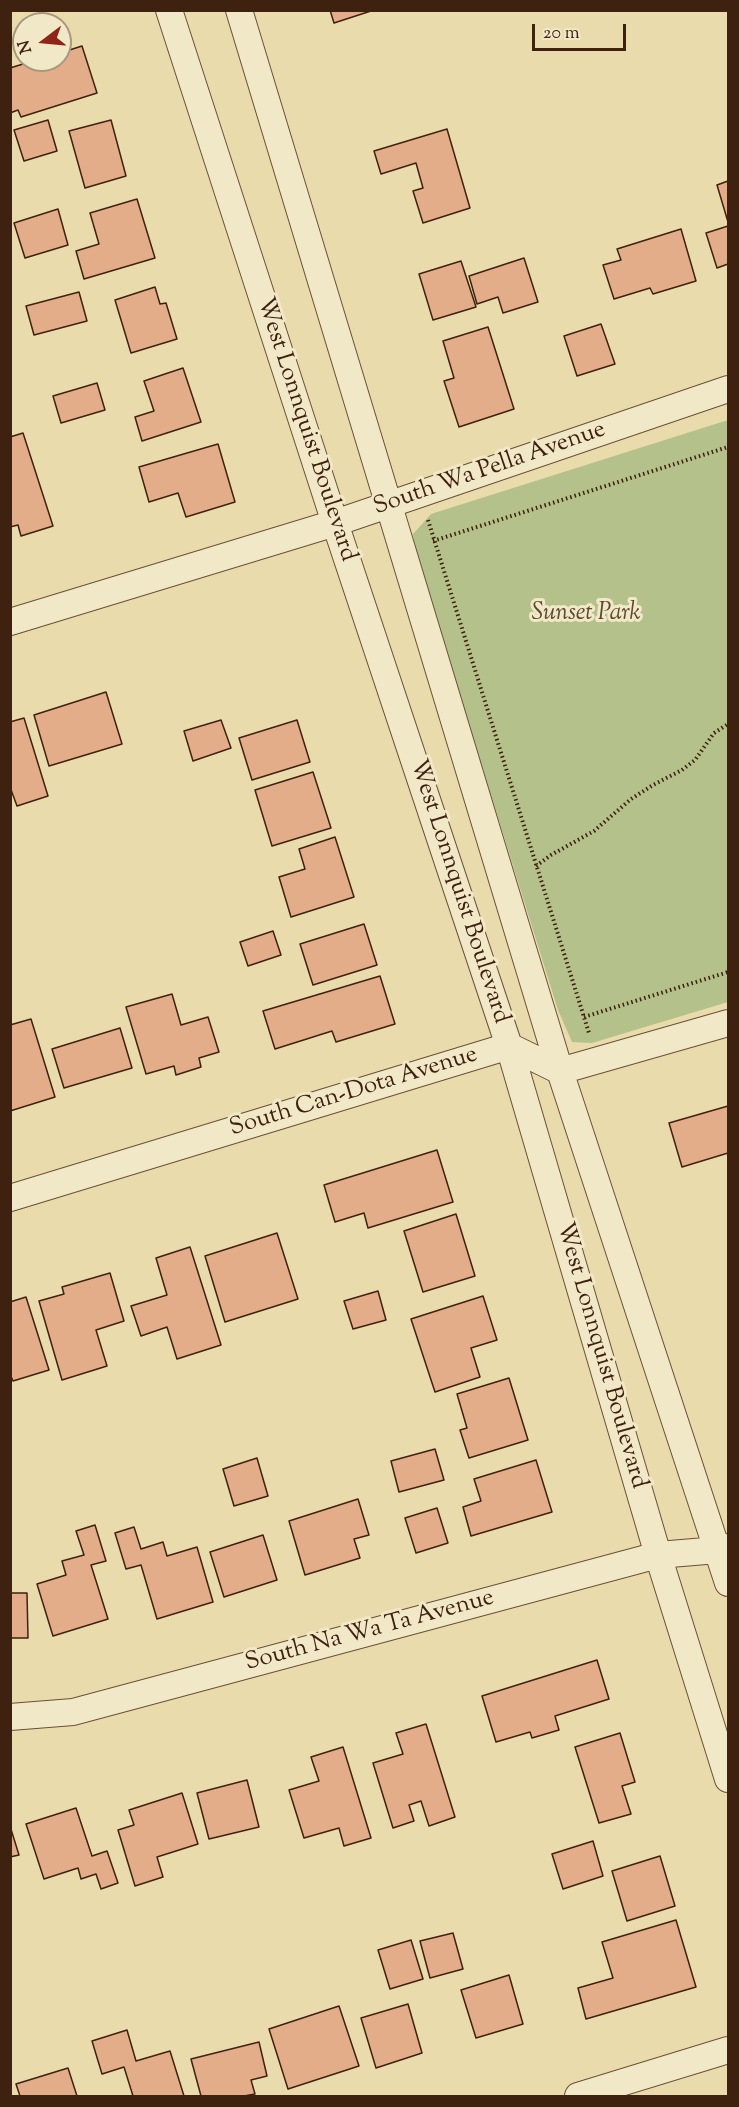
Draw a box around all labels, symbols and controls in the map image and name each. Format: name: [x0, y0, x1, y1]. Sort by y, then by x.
north arrow: [12, 12, 72, 72]
scale bar: [535, 12, 630, 50]
text: 20 m: [543, 21, 580, 47]
text: N: [13, 37, 39, 56]
street label: West Lonnquist Boulevard: [249, 294, 361, 566]
street label: South Wa Pella Avenue: [370, 417, 610, 523]
park label: Sunset Park: [532, 601, 640, 629]
street label: West Lonnquist Boulevard: [402, 756, 514, 1028]
street label: South Can-Dota Avenue: [227, 1042, 481, 1144]
street label: West Lonnquist Boulevard: [548, 1220, 652, 1492]
street label: South Na Wa Ta Avenue: [242, 1585, 498, 1679]

